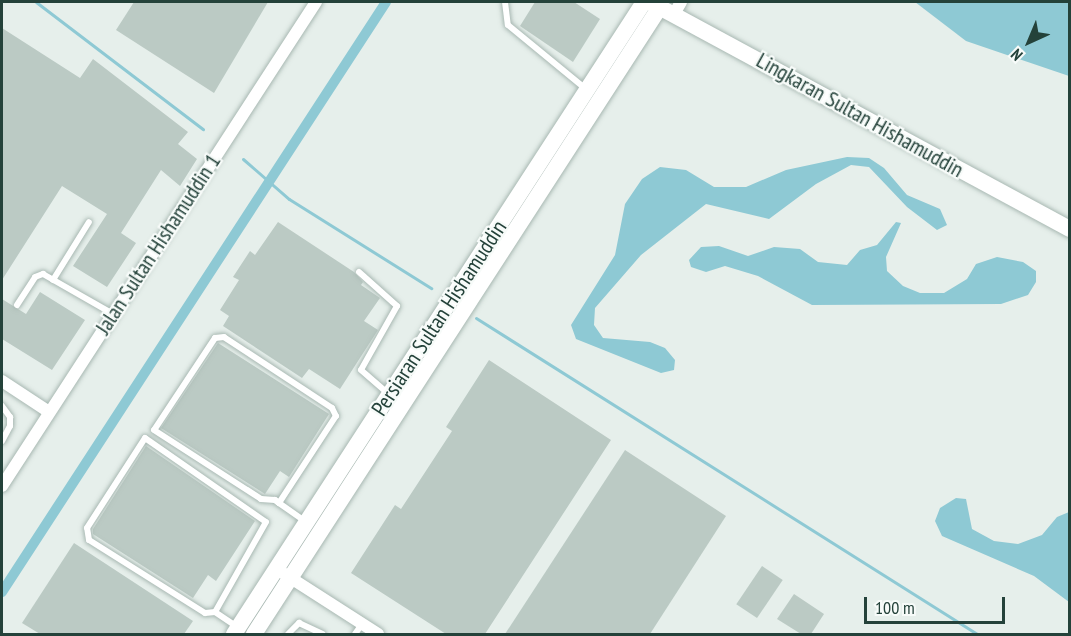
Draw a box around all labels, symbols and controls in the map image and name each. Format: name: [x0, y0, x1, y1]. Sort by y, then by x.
north arrow: [999, 12, 1059, 72]
text: N: [1006, 45, 1027, 65]
street label: Lingkaran Sultan Hishamuddin: [752, 47, 968, 183]
street label: Jalan Sultan Hishamuddin 1: [90, 149, 226, 339]
street label: Persiaran Sultan Hishamuddin: [366, 215, 512, 421]
scale bar: [867, 585, 1008, 623]
text: 100 m: [875, 596, 915, 619]

